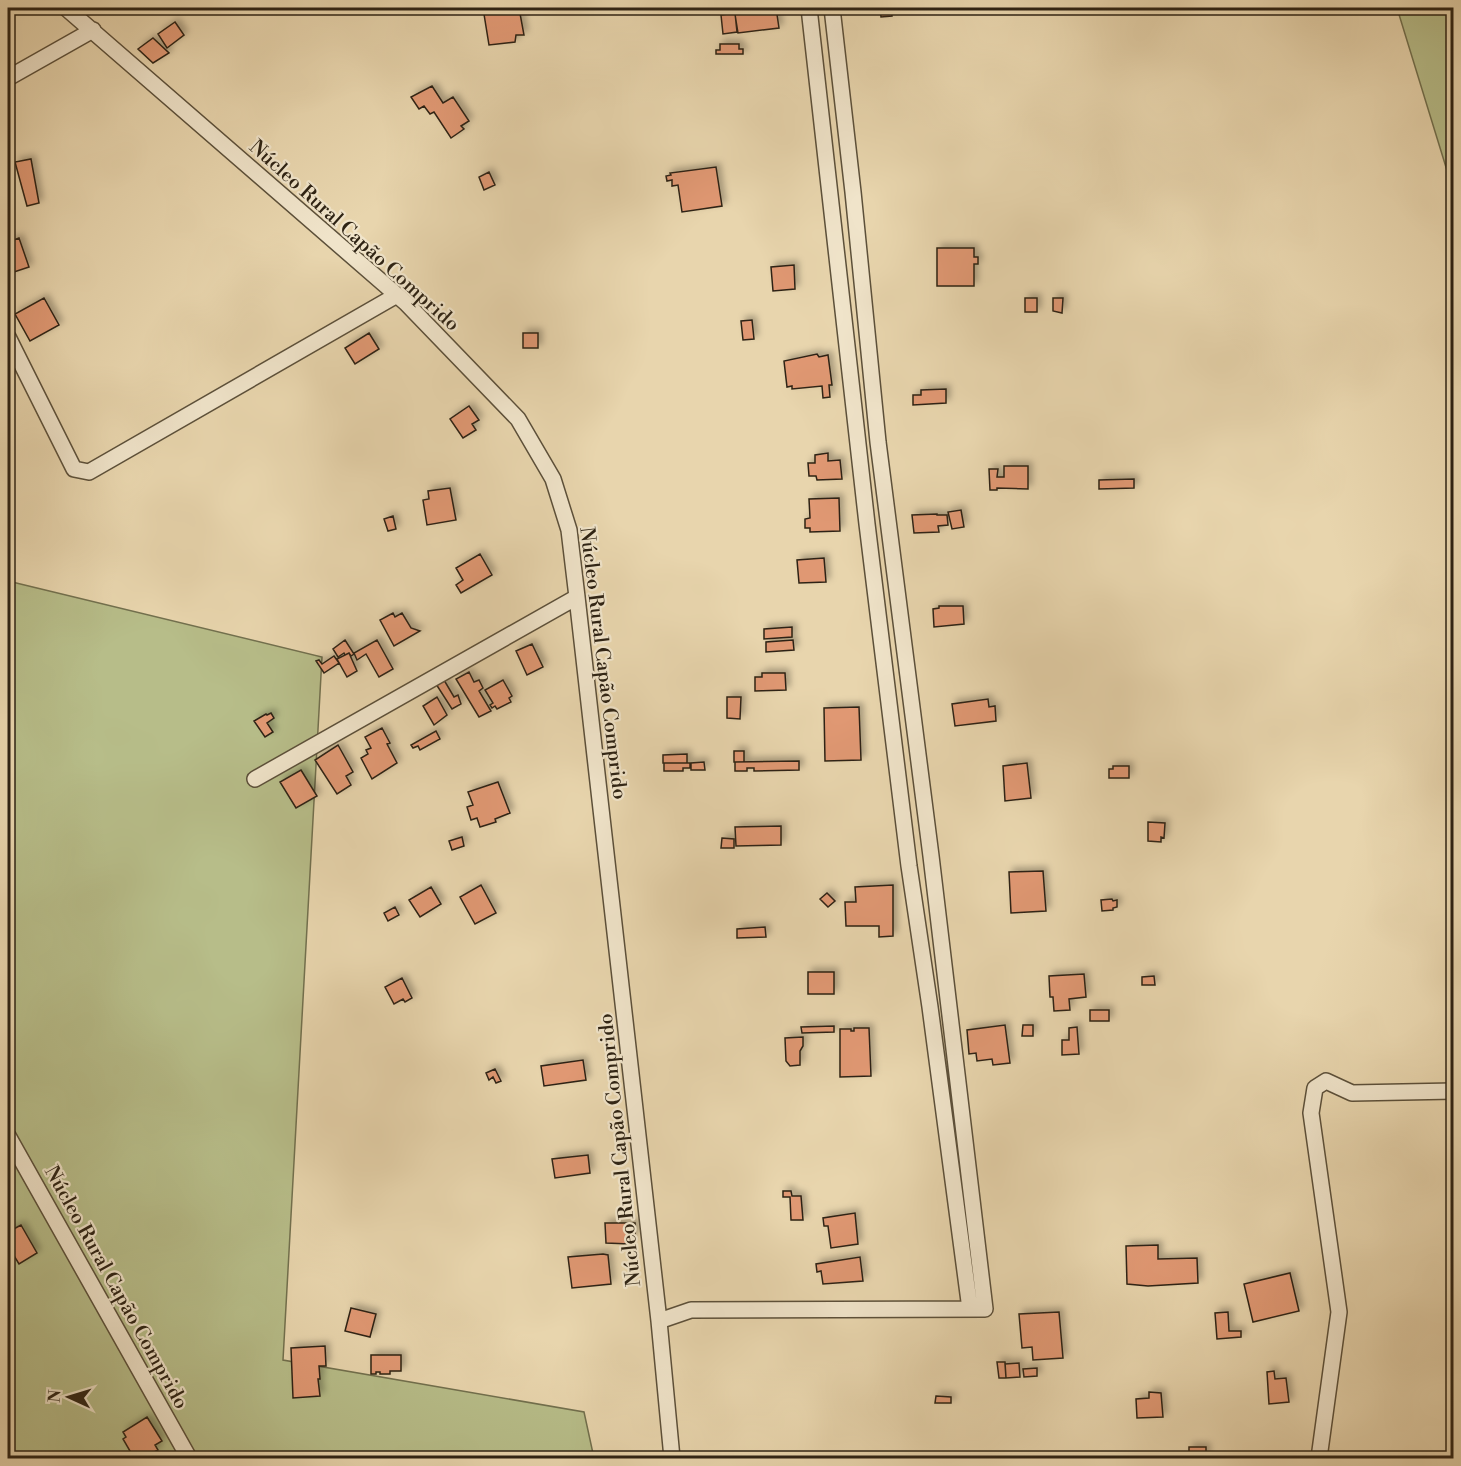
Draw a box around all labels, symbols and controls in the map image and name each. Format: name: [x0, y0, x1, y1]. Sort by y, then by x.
street label: Núcleo Rural Capão Comprido: [244, 135, 464, 337]
street label: Núcleo Rural Capão Comprido: [573, 525, 632, 801]
street label: Núcleo Rural Capão Comprido: [594, 1012, 647, 1288]
street label: Núcleo Rural Capão Comprido: [40, 1161, 194, 1413]
north arrow: [39, 1367, 99, 1427]

